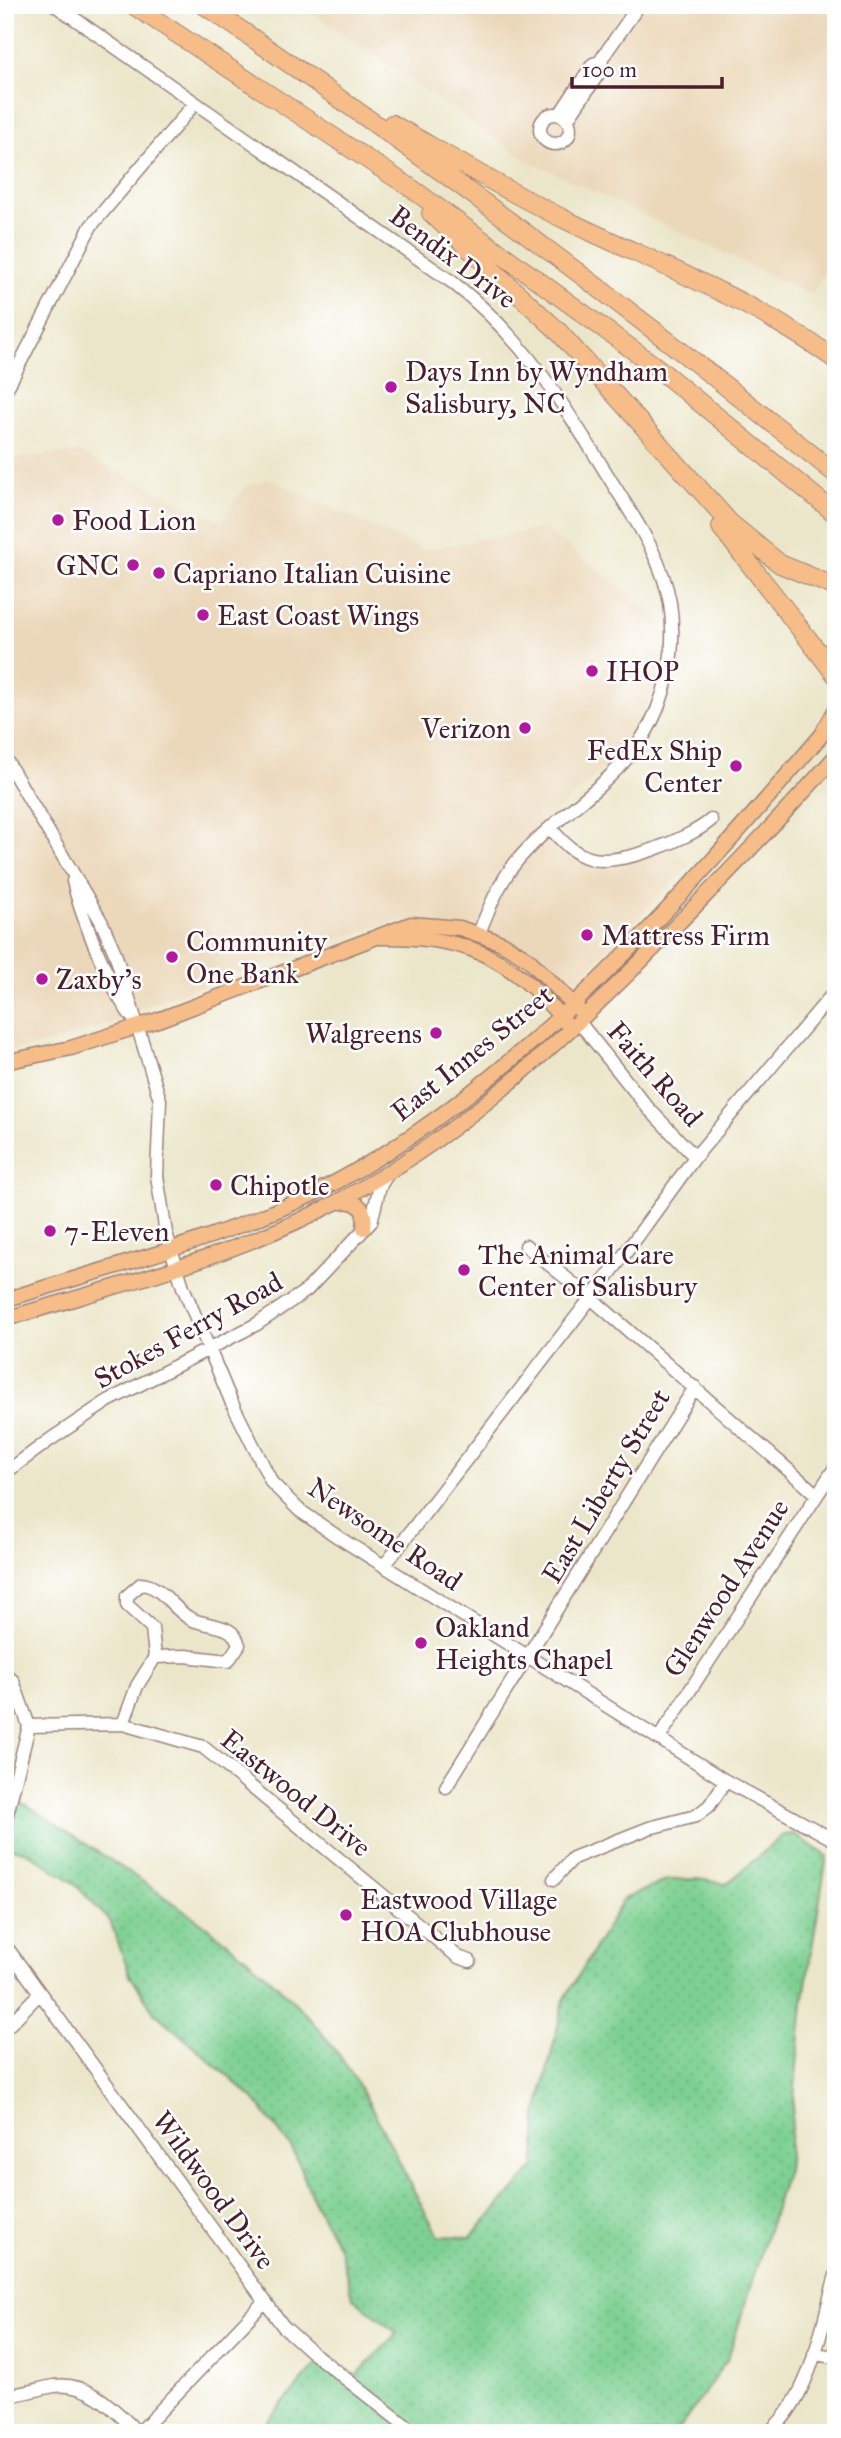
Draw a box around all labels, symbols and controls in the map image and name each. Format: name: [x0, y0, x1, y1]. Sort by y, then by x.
scale bar: [572, 46, 722, 90]
text: 100 m: [582, 57, 637, 83]
street label: Bendix Drive: [382, 198, 524, 316]
place label: Days Inn by Wyndham Salisbury, NC: [405, 354, 668, 421]
marker: Days Inn by Wyndham Salisbury, NC: [383, 379, 399, 395]
place label: Food Lion: [72, 503, 196, 538]
marker: Food Lion: [50, 512, 66, 528]
place label: GNC: [56, 548, 119, 583]
place label: Capriano Italian Cuisine: [173, 556, 451, 591]
marker: GNC: [125, 557, 141, 573]
marker: Capriano Italian Cuisine: [151, 565, 167, 581]
place label: East Coast Wings: [217, 598, 419, 633]
marker: East Coast Wings: [195, 607, 211, 623]
place label: IHOP: [606, 654, 679, 689]
marker: IHOP: [584, 663, 600, 679]
place label: Verizon: [420, 711, 511, 746]
marker: Verizon: [517, 720, 533, 736]
place label: FedEx Ship Center: [587, 733, 722, 800]
marker: FedEx Ship Center: [728, 758, 744, 774]
place label: Mattress Firm: [601, 918, 770, 953]
place label: Community One Bank: [186, 924, 328, 991]
marker: Mattress Firm: [579, 927, 595, 943]
marker: Community One Bank: [164, 949, 180, 965]
place label: Zaxby's: [56, 962, 142, 997]
marker: Zaxby's: [34, 971, 50, 987]
street label: East Innes Street: [384, 977, 560, 1129]
street label: Faith Road: [600, 1014, 710, 1134]
place label: Walgreens: [305, 1016, 422, 1051]
marker: Walgreens: [428, 1025, 444, 1041]
place label: Chipotle: [230, 1168, 330, 1203]
marker: Chipotle: [208, 1177, 224, 1193]
place label: 7-Eleven: [64, 1214, 169, 1249]
marker: 7-Eleven: [42, 1223, 58, 1239]
place label: The Animal Care Center of Salisbury: [478, 1237, 698, 1304]
marker: The Animal Care Center of Salisbury: [456, 1262, 472, 1278]
street label: Stokes Ferry Road: [88, 1264, 288, 1396]
street label: East Liberty Street: [534, 1382, 678, 1590]
street label: Newsome Road: [301, 1470, 469, 1598]
street label: Glenwood Avenue: [655, 1492, 797, 1684]
place label: Oakland Heights Chapel: [435, 1610, 613, 1677]
marker: Oakland Heights Chapel: [413, 1635, 429, 1651]
street label: Eastwood Drive: [214, 1722, 378, 1864]
place label: Eastwood Village HOA Clubhouse: [360, 1882, 558, 1949]
marker: Eastwood Village HOA Clubhouse: [338, 1907, 354, 1923]
street label: Wildwood Drive: [145, 2104, 283, 2276]

